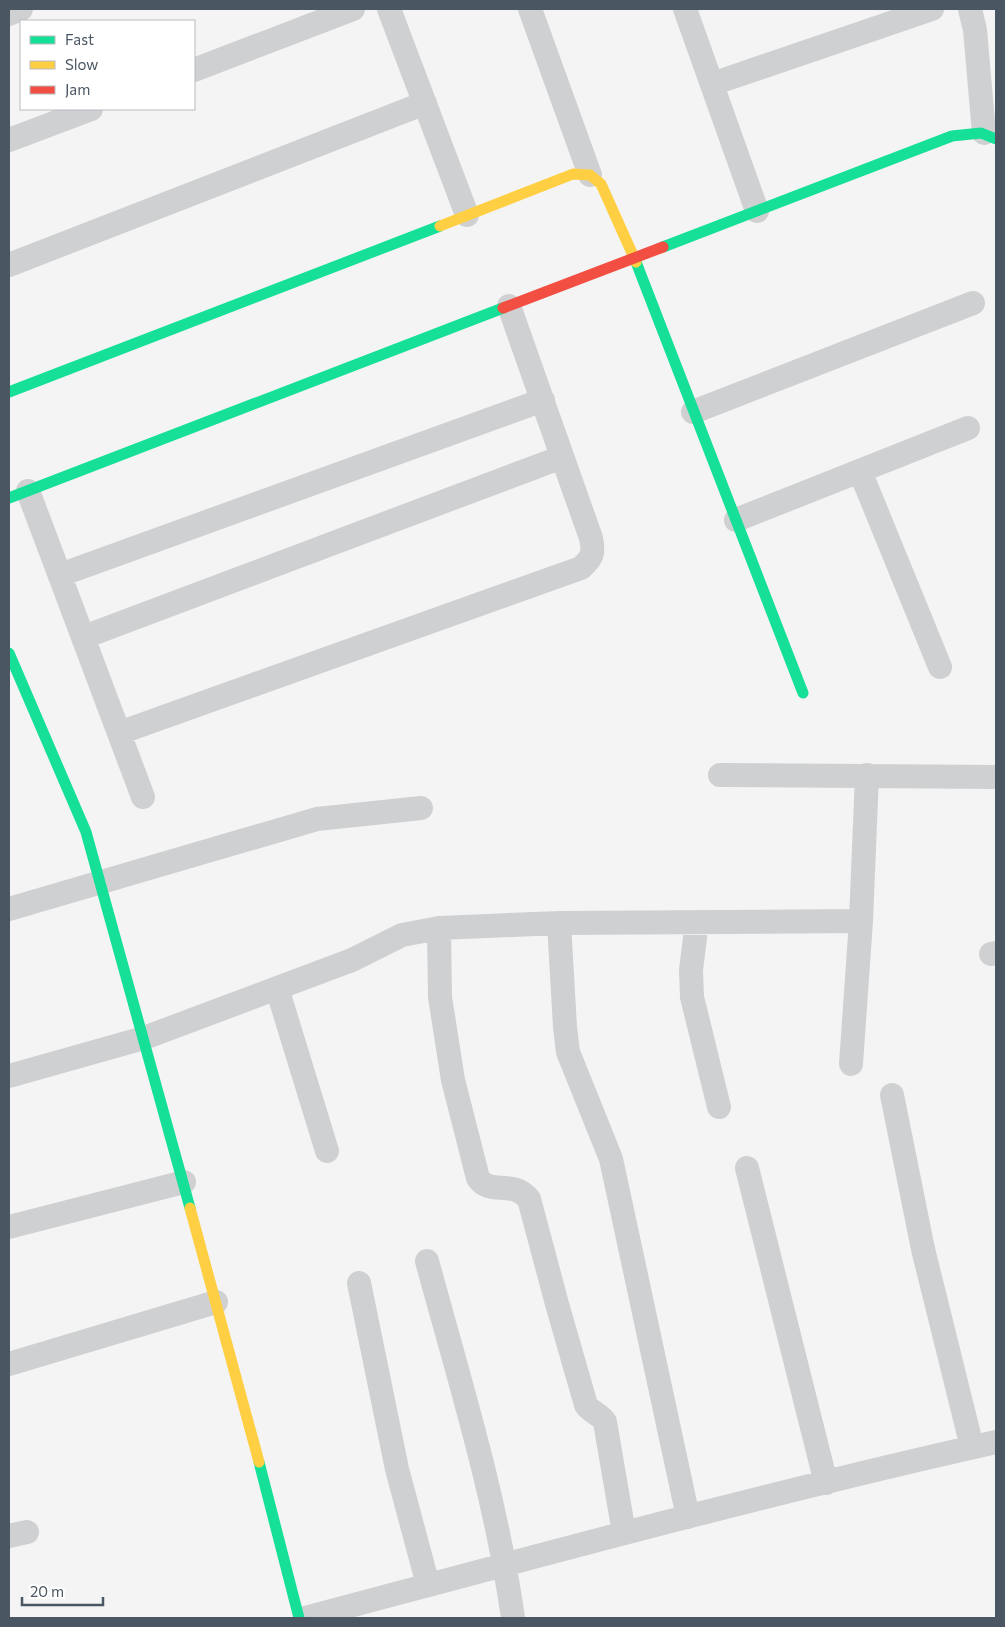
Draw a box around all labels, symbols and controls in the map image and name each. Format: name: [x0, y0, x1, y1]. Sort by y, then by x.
legend: [20, 20, 195, 110]
text: Fast: [65, 30, 94, 48]
text: Slow: [65, 55, 98, 73]
text: Jam: [65, 80, 90, 98]
scale bar: [22, 1574, 104, 1606]
text: 20 m: [30, 1582, 64, 1600]

